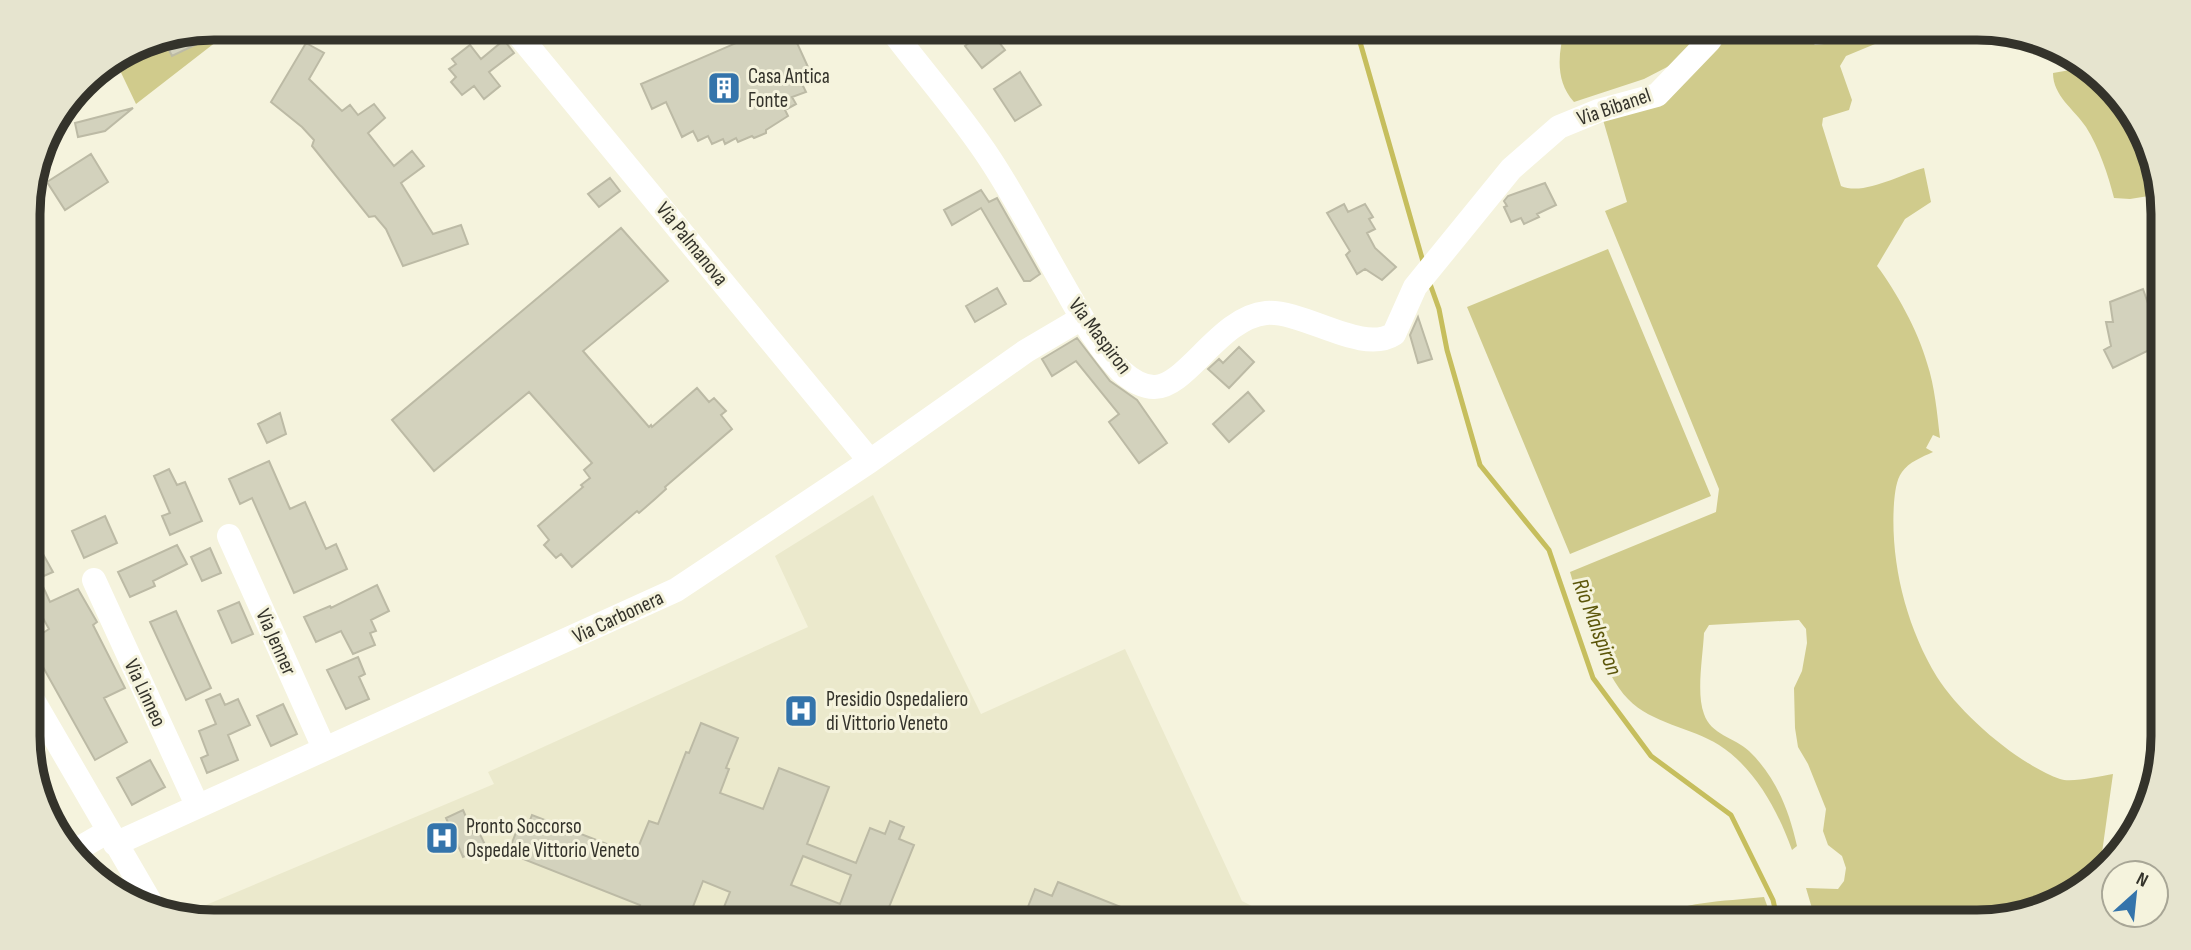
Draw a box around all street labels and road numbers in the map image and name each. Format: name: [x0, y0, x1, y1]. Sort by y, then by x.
street label: Via Bibanel: [1574, 83, 1654, 131]
street label: Via Palmanova: [651, 197, 733, 291]
street label: Via Maspiron: [1063, 293, 1137, 379]
street label: Via Carbonera: [569, 585, 667, 649]
street label: Via Jenner: [250, 605, 302, 679]
street label: Via Linneo: [119, 655, 171, 731]

